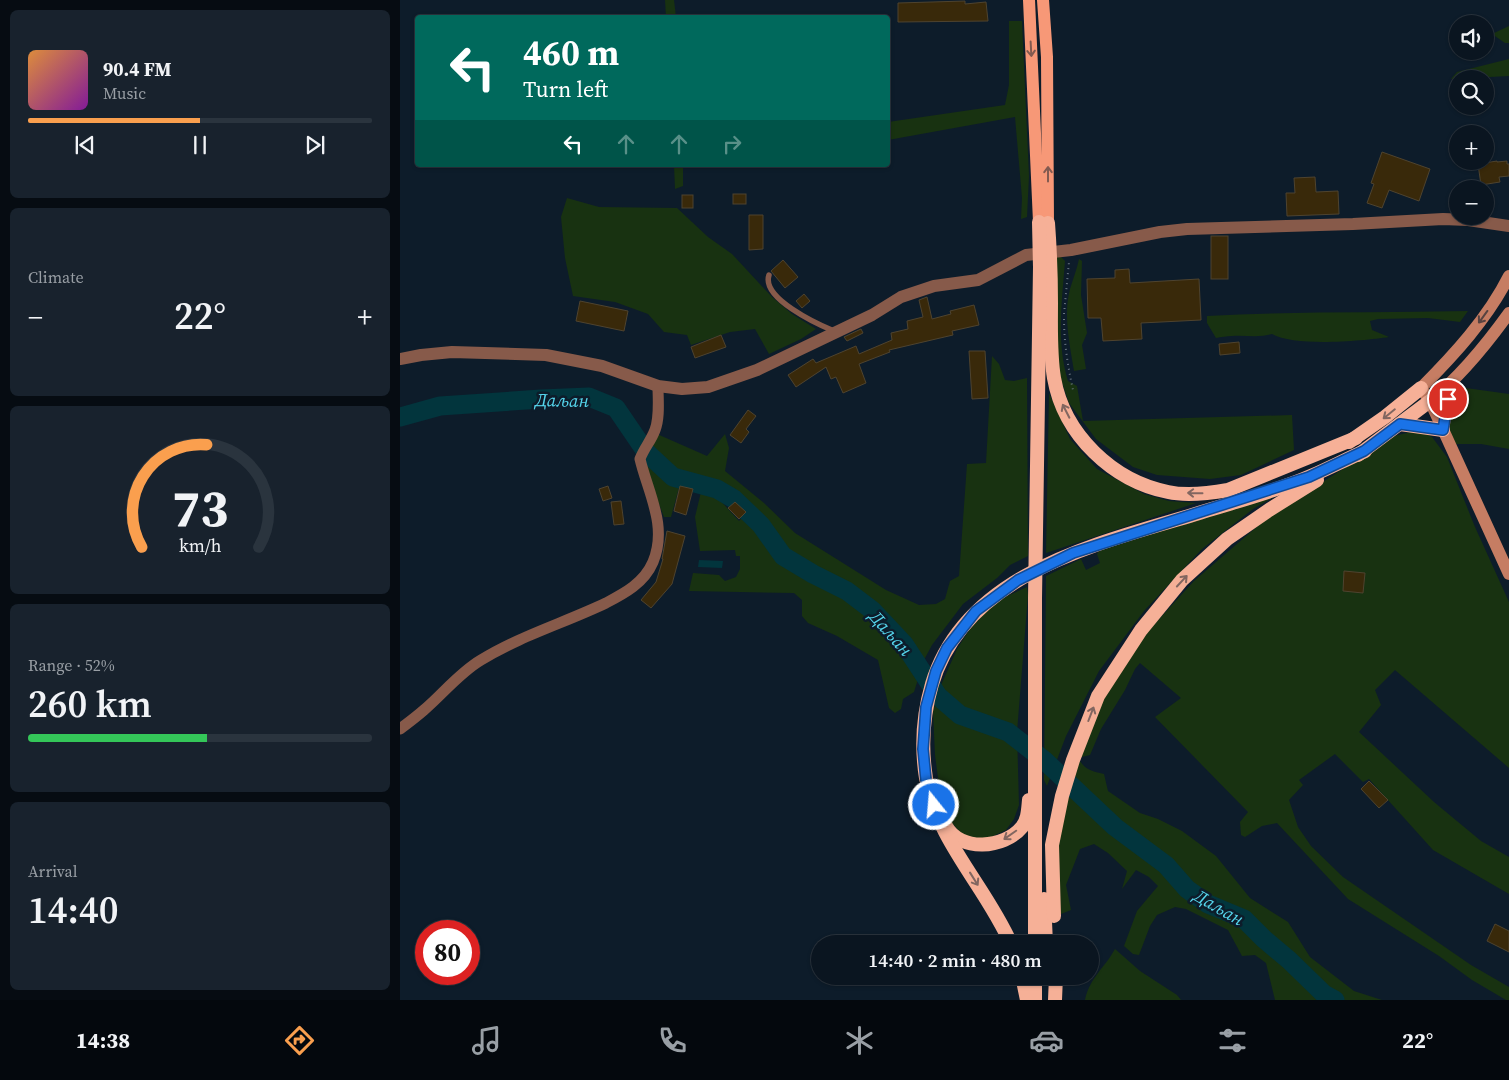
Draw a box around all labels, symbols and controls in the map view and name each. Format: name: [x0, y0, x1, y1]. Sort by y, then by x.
map controls: [1449, 15, 1494, 225]
button: sound: [1449, 15, 1494, 60]
text: 460 m: [523, 29, 619, 77]
icon: left: [440, 35, 505, 100]
one-way arrow: [1027, 40, 1036, 56]
text: 90.4 FM: [103, 56, 172, 82]
button: search: [1449, 70, 1494, 115]
text: Turn left: [523, 74, 608, 104]
text: Music: [103, 82, 146, 104]
button: +: [1449, 125, 1494, 170]
icon: left: [559, 130, 587, 158]
icon: ahead: [612, 130, 640, 158]
icon: ahead: [665, 130, 693, 158]
icon: right: [718, 130, 746, 158]
icon: previous: [71, 131, 99, 159]
icon: pause: [186, 131, 214, 159]
icon: next: [301, 131, 329, 159]
one-way arrow: [1043, 167, 1053, 183]
button: −: [1449, 180, 1494, 225]
text: Climate: [28, 266, 84, 288]
text: 22°: [174, 290, 226, 342]
text: −: [28, 298, 43, 336]
text: +: [357, 298, 372, 336]
one-way arrow: [1477, 310, 1488, 323]
pin: [1427, 378, 1469, 420]
icon: arrive: [1434, 385, 1462, 413]
water label: Даљан: [533, 387, 590, 413]
one-way arrow: [1061, 404, 1071, 419]
one-way arrow: [1383, 409, 1396, 420]
text: 73: [172, 472, 228, 543]
one-way arrow: [1187, 488, 1204, 498]
text: km/h: [179, 533, 222, 558]
one-way arrow: [1176, 575, 1188, 587]
water label: Даљан: [862, 603, 919, 662]
text: Range · 52%: [28, 654, 115, 676]
text: 260 km: [28, 678, 152, 730]
one-way arrow: [1087, 707, 1096, 722]
position arrow: [907, 778, 959, 830]
one-way arrow: [1003, 830, 1017, 840]
text: Arrival: [28, 860, 77, 882]
one-way arrow: [968, 872, 979, 886]
water label: Даљан: [1188, 882, 1249, 932]
text: 14:40: [28, 884, 118, 936]
speed limit sign: 80: [415, 920, 480, 985]
text: 14:40 · 2 min · 480 m: [868, 947, 1042, 973]
icon: directions: [282, 1023, 317, 1058]
icon: music: [469, 1023, 504, 1058]
icon: phone: [655, 1023, 690, 1058]
icon: climate: [842, 1023, 877, 1058]
icon: car: [1029, 1023, 1064, 1058]
icon: filters: [1215, 1023, 1250, 1058]
text: 14:38: [76, 1025, 130, 1055]
text: 22°: [1402, 1025, 1433, 1055]

